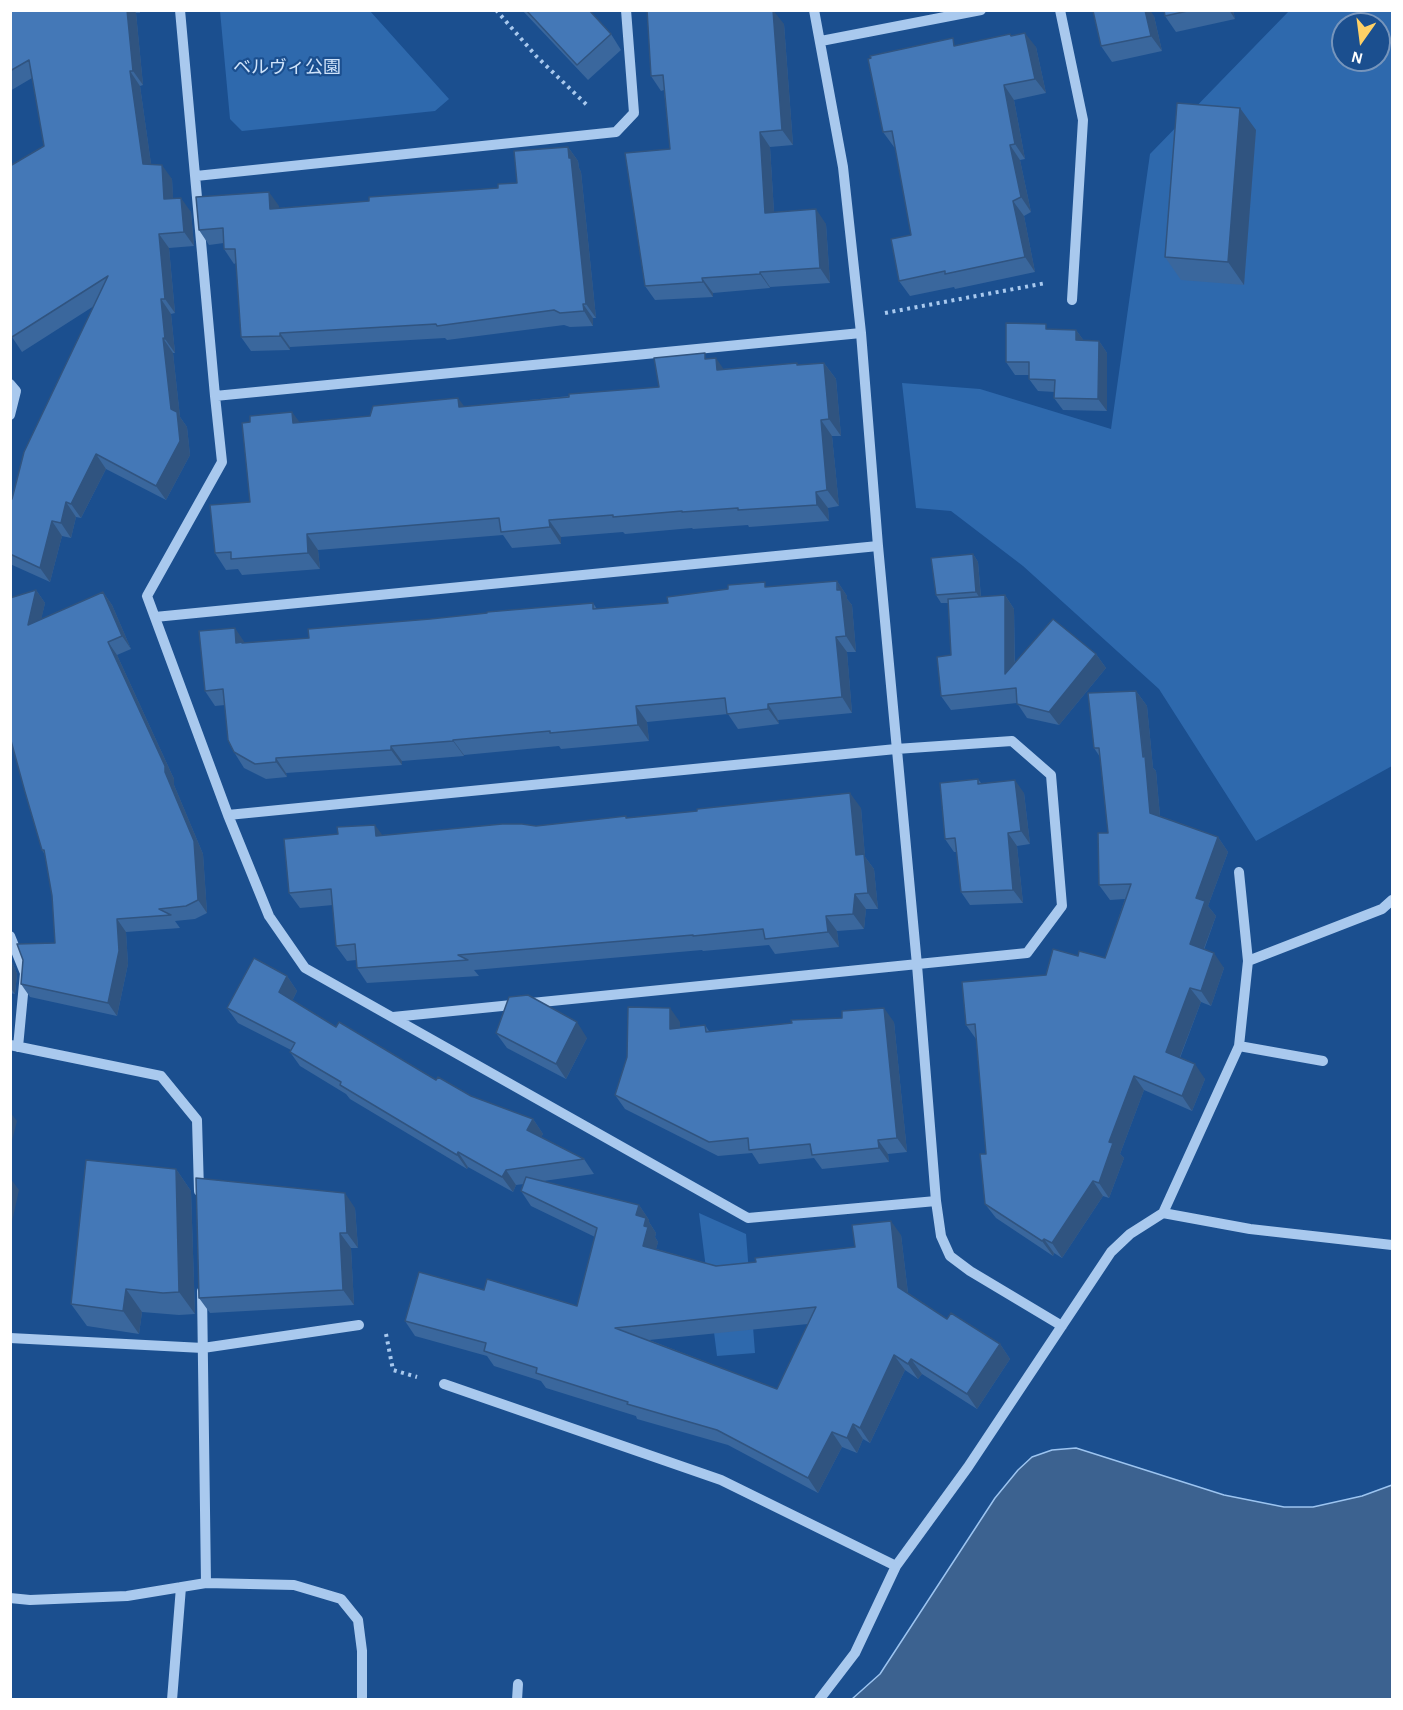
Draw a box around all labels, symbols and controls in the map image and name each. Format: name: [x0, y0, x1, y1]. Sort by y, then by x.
north arrow: [1331, 12, 1391, 72]
text: N: [1350, 48, 1364, 67]
park label: ベルヴィ公園: [233, 57, 341, 79]

